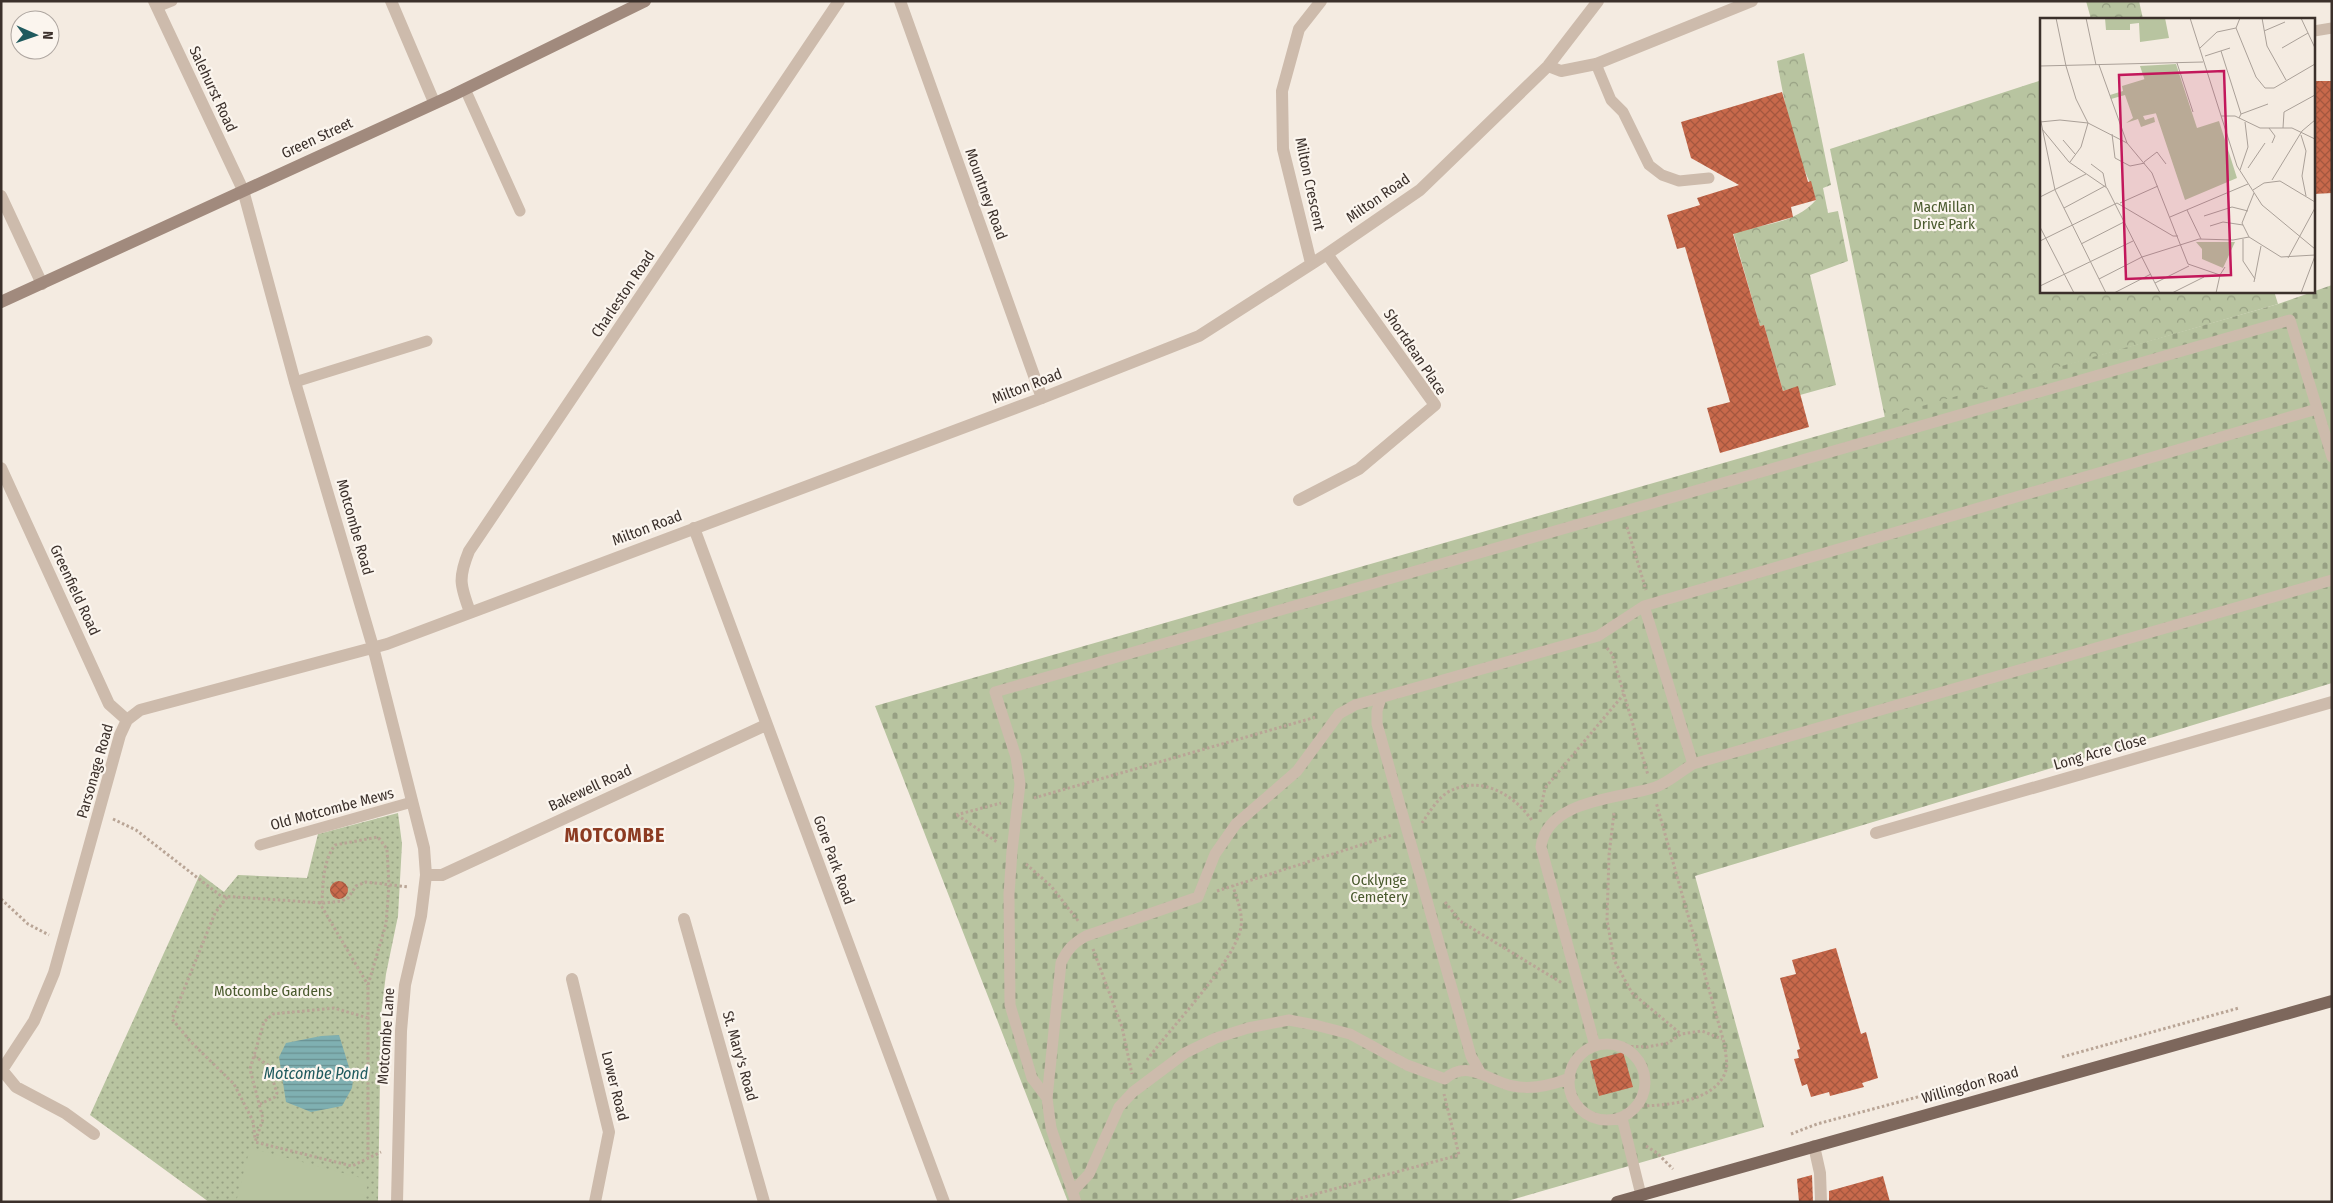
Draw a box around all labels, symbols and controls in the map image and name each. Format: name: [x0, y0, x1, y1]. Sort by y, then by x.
north arrow: [10, 10, 60, 60]
inset map: [2040, 18, 2316, 292]
text: N: [39, 31, 56, 40]
street label: Salehurst Road: [185, 43, 241, 135]
street label: Green Street: [279, 114, 356, 162]
street label: Milton Crescent: [1291, 136, 1329, 232]
street label: Mountney Road: [961, 146, 1011, 242]
street label: Milton Road: [1343, 170, 1413, 226]
park label: MacMillan Drive Park: [1913, 198, 1975, 233]
street label: Charleston Road: [587, 247, 659, 341]
street label: Shortdean Place: [1380, 306, 1450, 398]
street label: Milton Road: [989, 364, 1065, 408]
street label: Motcombe Road: [333, 477, 377, 577]
street label: Milton Road: [609, 506, 685, 550]
street label: Greenfield Road: [46, 542, 104, 638]
street label: Parsonage Road: [73, 722, 117, 820]
street label: Long Acre Close: [2051, 730, 2149, 774]
street label: Bakewell Road: [546, 761, 634, 815]
street label: Old Motcombe Mews: [268, 784, 396, 834]
street label: Gore Park Road: [810, 813, 858, 907]
district label: MOTCOMBE: [565, 823, 665, 847]
park label: Ocklynge Cemetery: [1350, 871, 1408, 906]
park label: Motcombe Gardens: [214, 982, 332, 1000]
street label: Motcombe Lane: [374, 987, 398, 1085]
street label: St. Mary's Road: [719, 1009, 761, 1103]
street label: Lower Road: [598, 1049, 632, 1123]
street label: Willingdon Road: [1920, 1063, 2020, 1107]
water label: Motcombe Pond: [264, 1064, 369, 1083]

